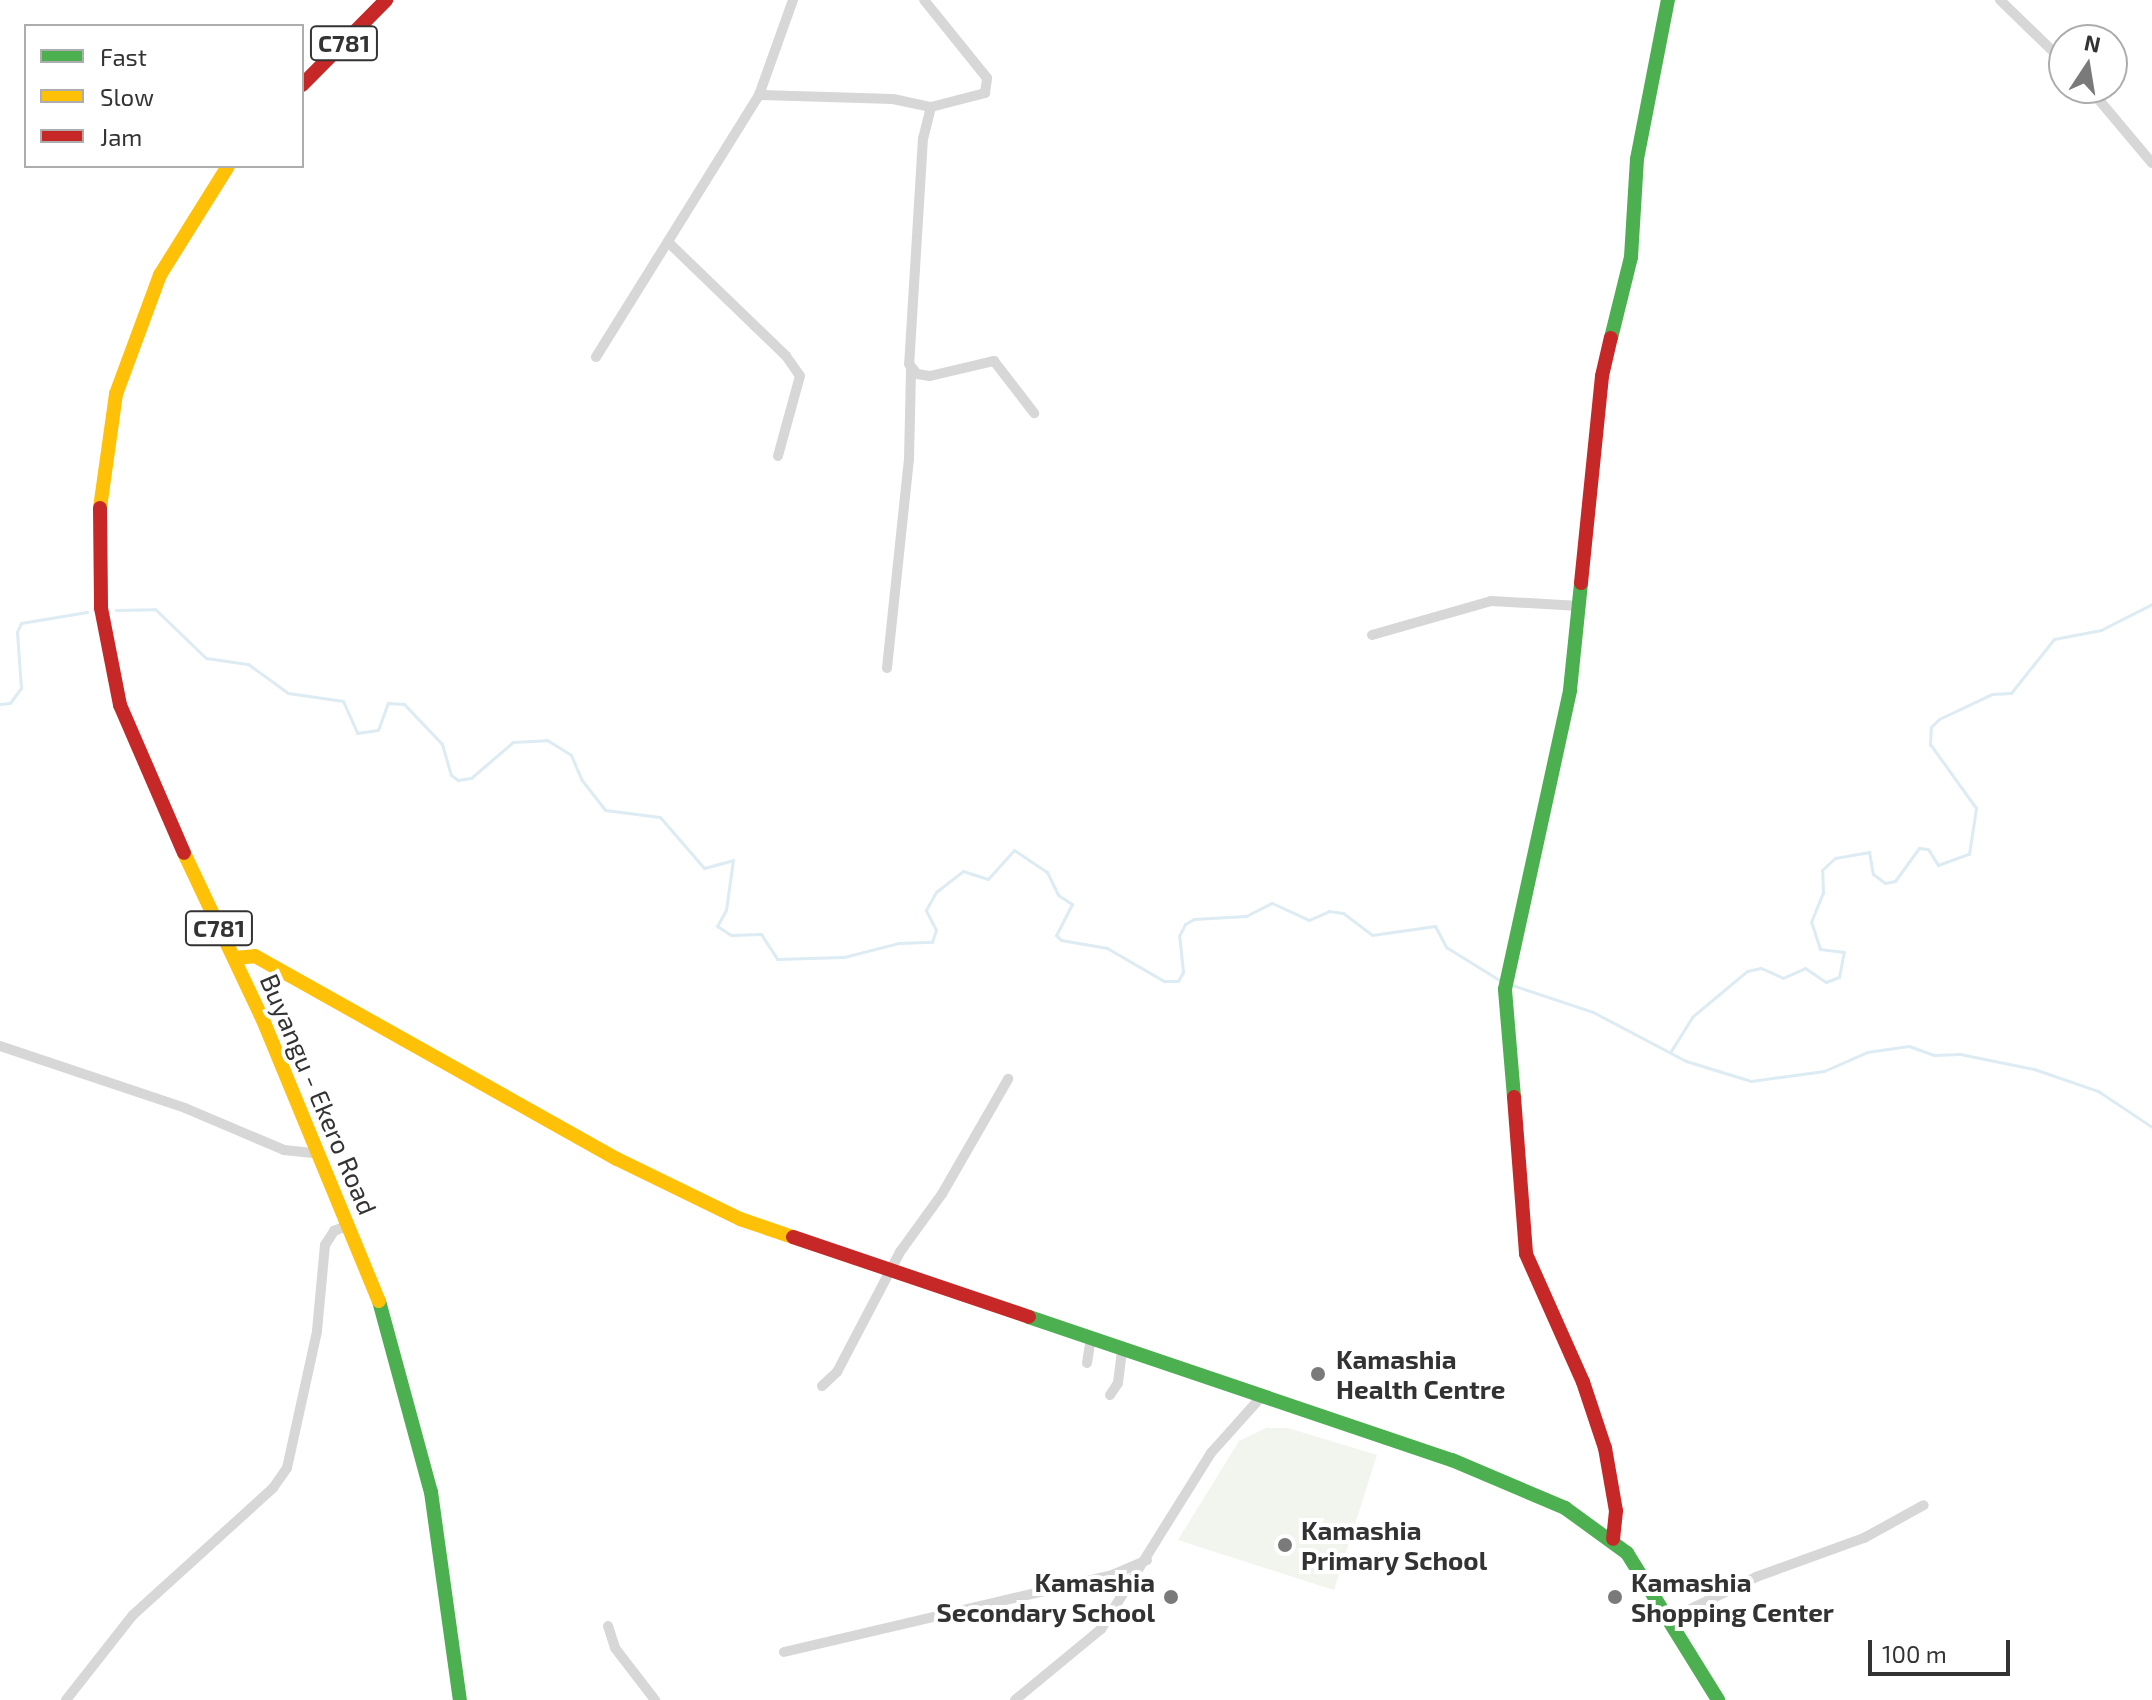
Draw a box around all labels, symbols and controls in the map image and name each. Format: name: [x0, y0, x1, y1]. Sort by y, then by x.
road number: C781: [308, 23, 380, 63]
legend: [24, 24, 304, 168]
north arrow: [2048, 24, 2128, 104]
text: N: [2082, 28, 2103, 57]
text: Fast: [100, 42, 147, 71]
text: Slow: [100, 82, 154, 111]
text: Jam: [100, 122, 142, 151]
road number: C781: [183, 908, 255, 948]
street label: Buyangu - Ekero Road: [254, 969, 384, 1219]
place label: Kamashia Health Centre: [1336, 1343, 1505, 1404]
marker: Kamashia Health Centre: [1307, 1363, 1329, 1385]
place label: Kamashia Primary School: [1301, 1514, 1488, 1576]
marker: Kamashia Primary School: [1276, 1536, 1294, 1554]
place label: Kamashia Secondary School: [936, 1566, 1155, 1628]
place label: Kamashia Shopping Center: [1631, 1566, 1834, 1628]
marker: Kamashia Secondary School: [1162, 1588, 1180, 1606]
marker: Kamashia Shopping Center: [1606, 1588, 1624, 1606]
scale bar: [1872, 1624, 2014, 1674]
text: 100 m: [1882, 1639, 1947, 1668]

